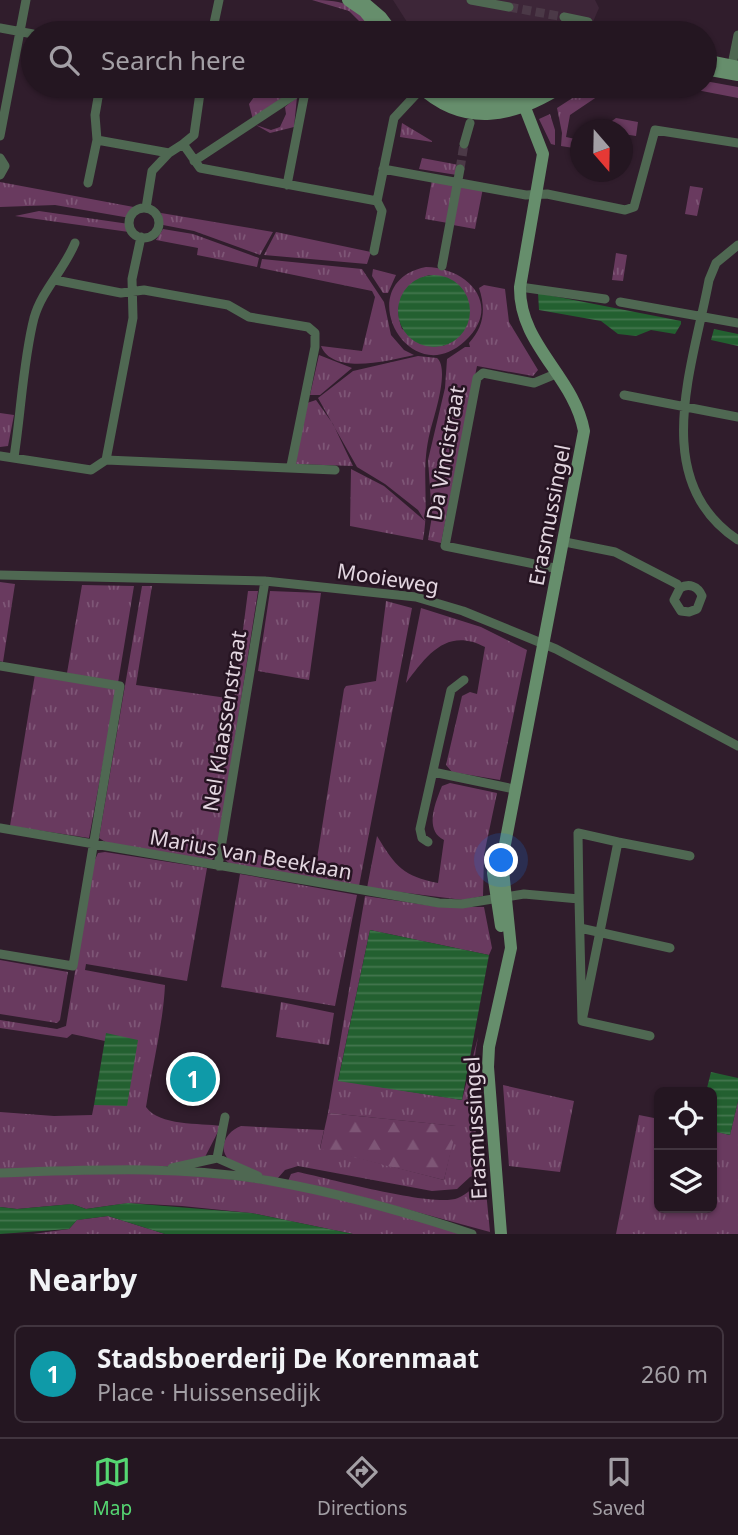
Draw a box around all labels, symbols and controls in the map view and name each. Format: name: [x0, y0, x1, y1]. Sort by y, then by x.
search box: [21, 21, 717, 98]
icon: search: [45, 41, 83, 79]
text: Search here: [101, 42, 246, 78]
north arrow: [570, 119, 633, 182]
street label: Da Vincistraat: [419, 383, 471, 522]
street label: Erasmussingel: [522, 442, 576, 588]
street label: Mooieweg: [335, 556, 441, 600]
street label: Nel Klaassenstraat: [196, 628, 252, 813]
street label: Marius van Beeklaan: [148, 822, 354, 886]
your location: [484, 843, 518, 877]
pin: 1: [170, 1053, 216, 1105]
street label: Erasmussingel: [457, 1056, 493, 1200]
map controls: [654, 1087, 717, 1213]
button: locate: [654, 1087, 717, 1150]
button: layers: [654, 1150, 717, 1213]
text: Nearby: [28, 1259, 137, 1300]
text: Stadsboerderij De Korenmaat: [97, 1340, 479, 1376]
text: 1: [46, 1358, 60, 1390]
text: 260 m: [641, 1358, 708, 1390]
text: Place · Huissensedijk: [97, 1376, 321, 1408]
tab: Map: [93, 1453, 132, 1521]
tab: Directions: [317, 1453, 407, 1521]
tab: Saved: [592, 1453, 645, 1521]

